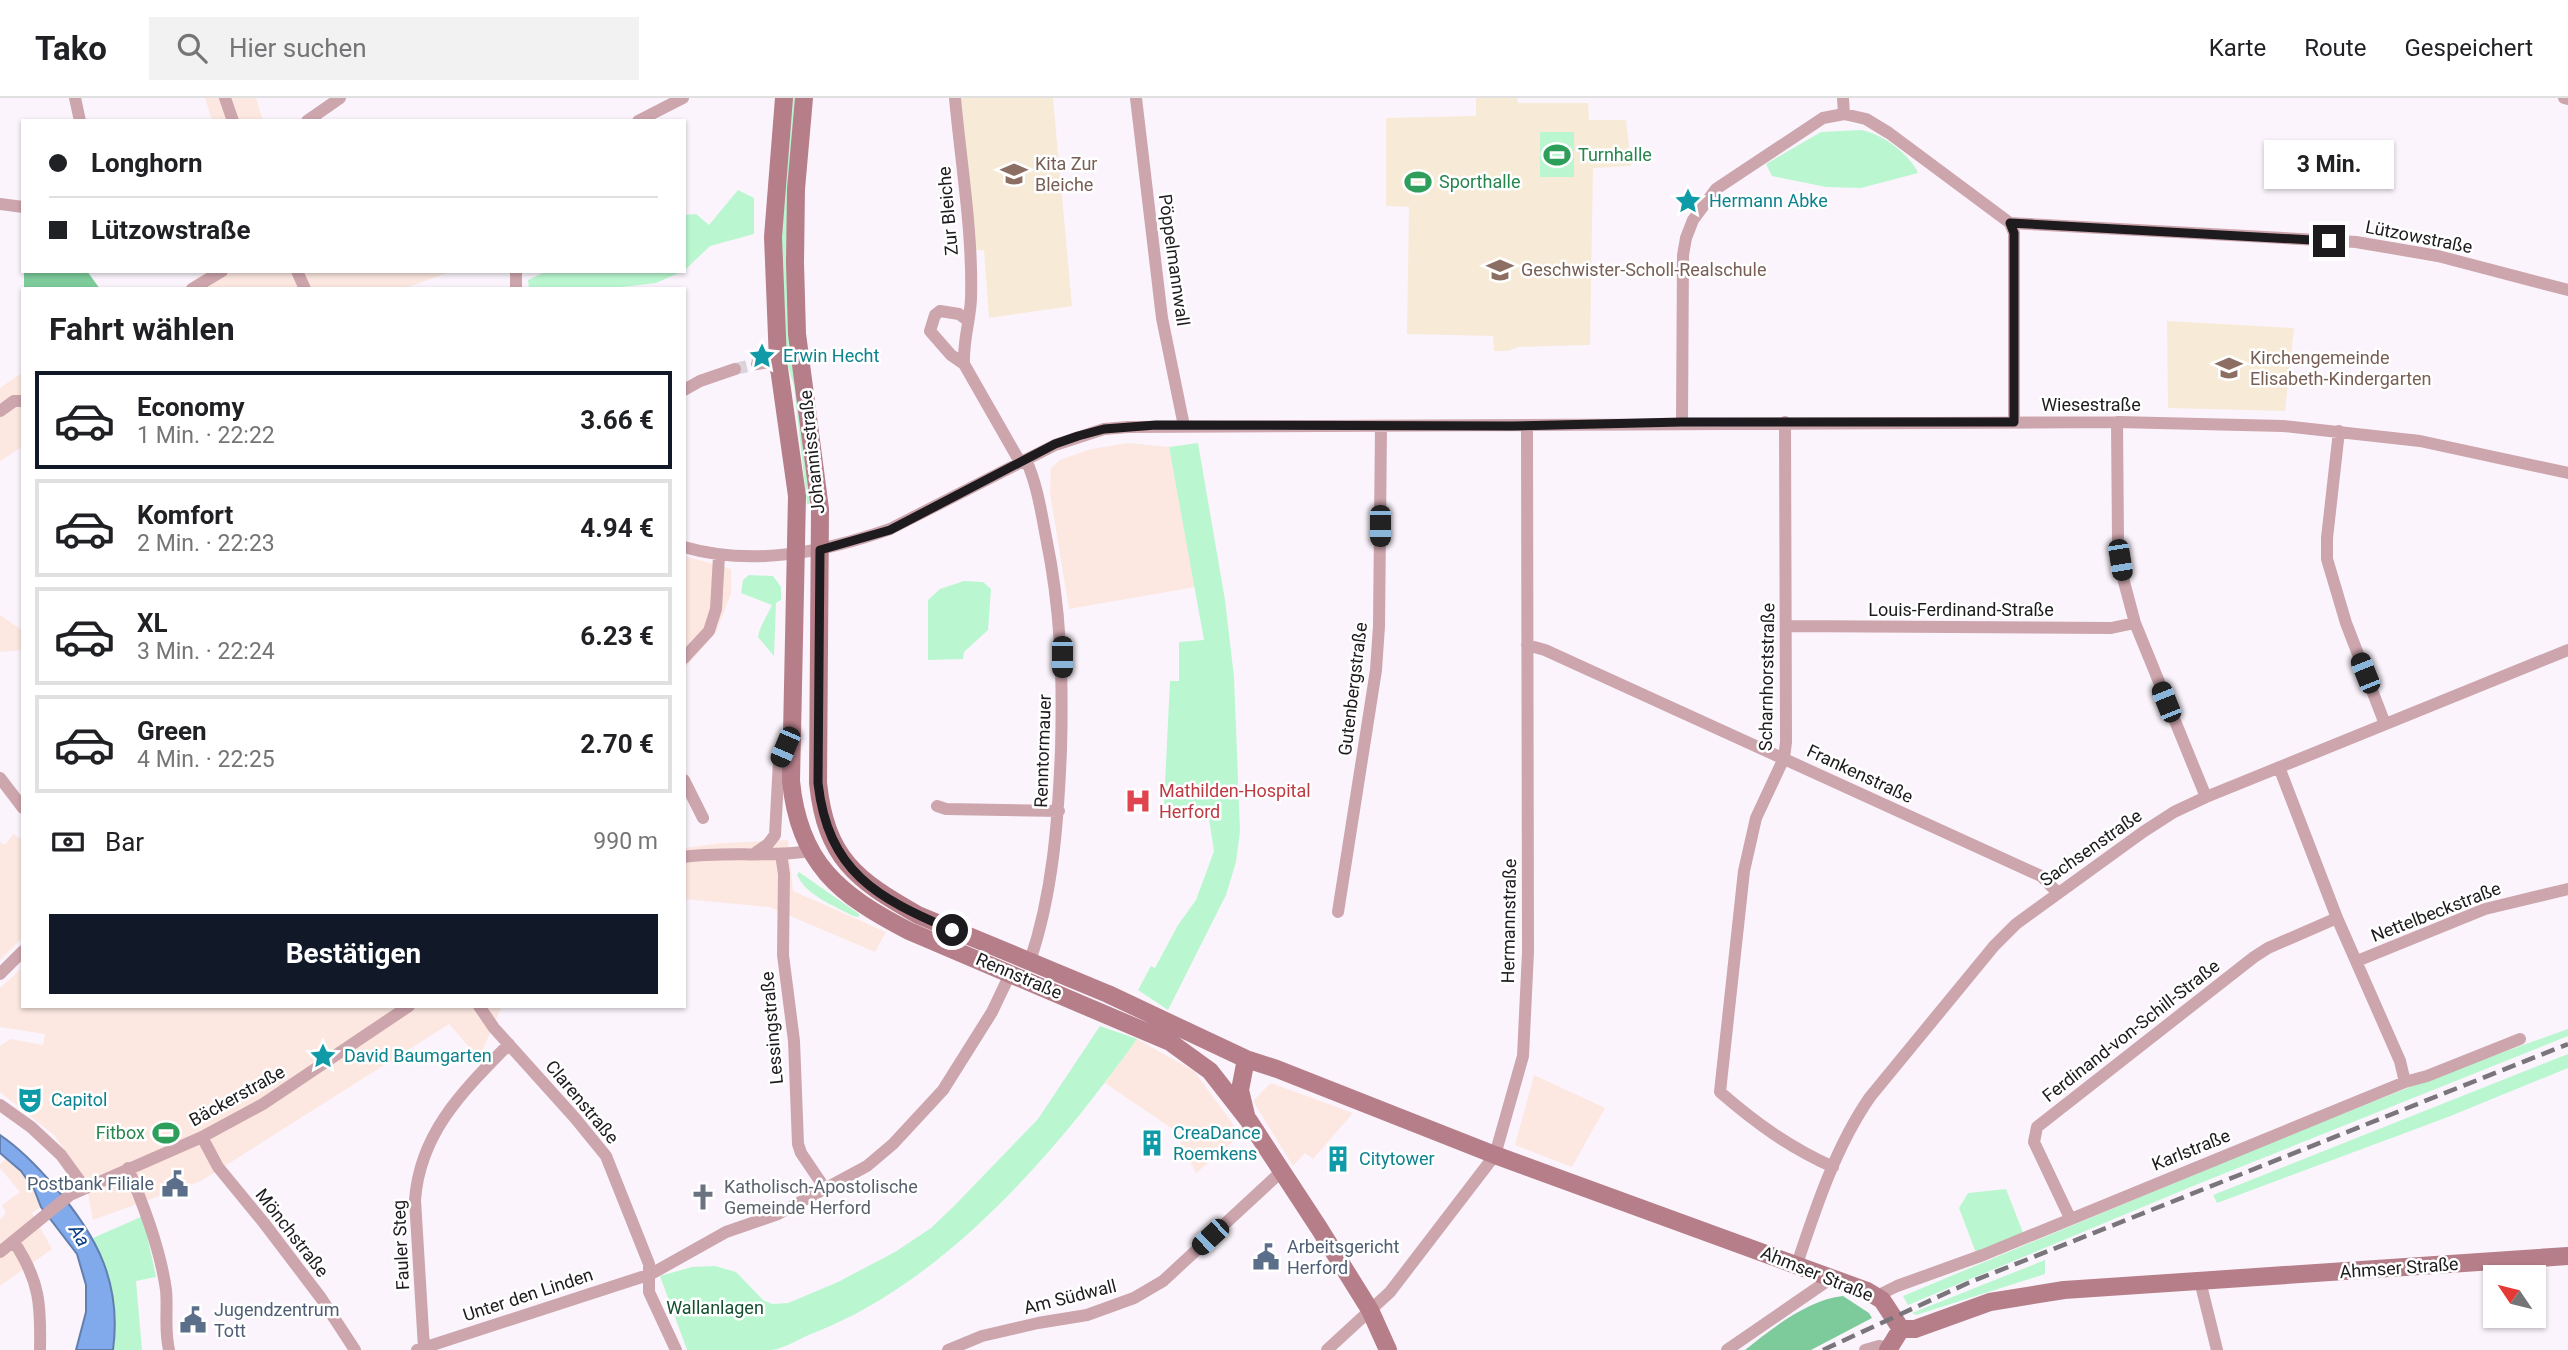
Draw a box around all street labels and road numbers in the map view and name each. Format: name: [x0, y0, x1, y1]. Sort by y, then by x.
street label: Zur Bleiche: [933, 166, 962, 257]
street label: Pöppelmannwall: [1155, 193, 1194, 327]
street label: Lützowstraße: [2364, 216, 2474, 257]
street label: Johannisstraße: [795, 389, 828, 515]
street label: Wiesestraße: [2041, 394, 2141, 415]
street label: Louis-Ferdinand-Straße: [1868, 599, 2054, 620]
street label: Scharnhorststraße: [1755, 603, 1778, 751]
street label: Gutenbergstraße: [1334, 621, 1371, 757]
street label: Renntormauer: [1030, 694, 1055, 808]
street label: Frankenstraße: [1804, 740, 1917, 807]
street label: Sachsenstraße: [2036, 805, 2146, 890]
street label: Hermannstraße: [1497, 858, 1520, 984]
street label: Nettelbeckstraße: [2368, 877, 2504, 946]
street label: Rennstraße: [973, 948, 1065, 1003]
street label: Ferdinand-von-Schill-Straße: [2038, 955, 2223, 1106]
street label: Lessingstraße: [756, 971, 787, 1085]
street label: Clarenstraße: [541, 1056, 623, 1148]
street label: Bäckerstraße: [185, 1061, 288, 1130]
street label: Karlstraße: [2149, 1124, 2233, 1175]
street label: Mönchstraße: [251, 1184, 333, 1281]
street label: Fauler Steg: [388, 1199, 413, 1291]
street label: Ahmser Straße: [1758, 1241, 1876, 1306]
street label: Ahmser Straße: [2339, 1253, 2459, 1282]
street label: Unter den Linden: [460, 1264, 595, 1325]
street label: Am Südwall: [1021, 1275, 1118, 1318]

